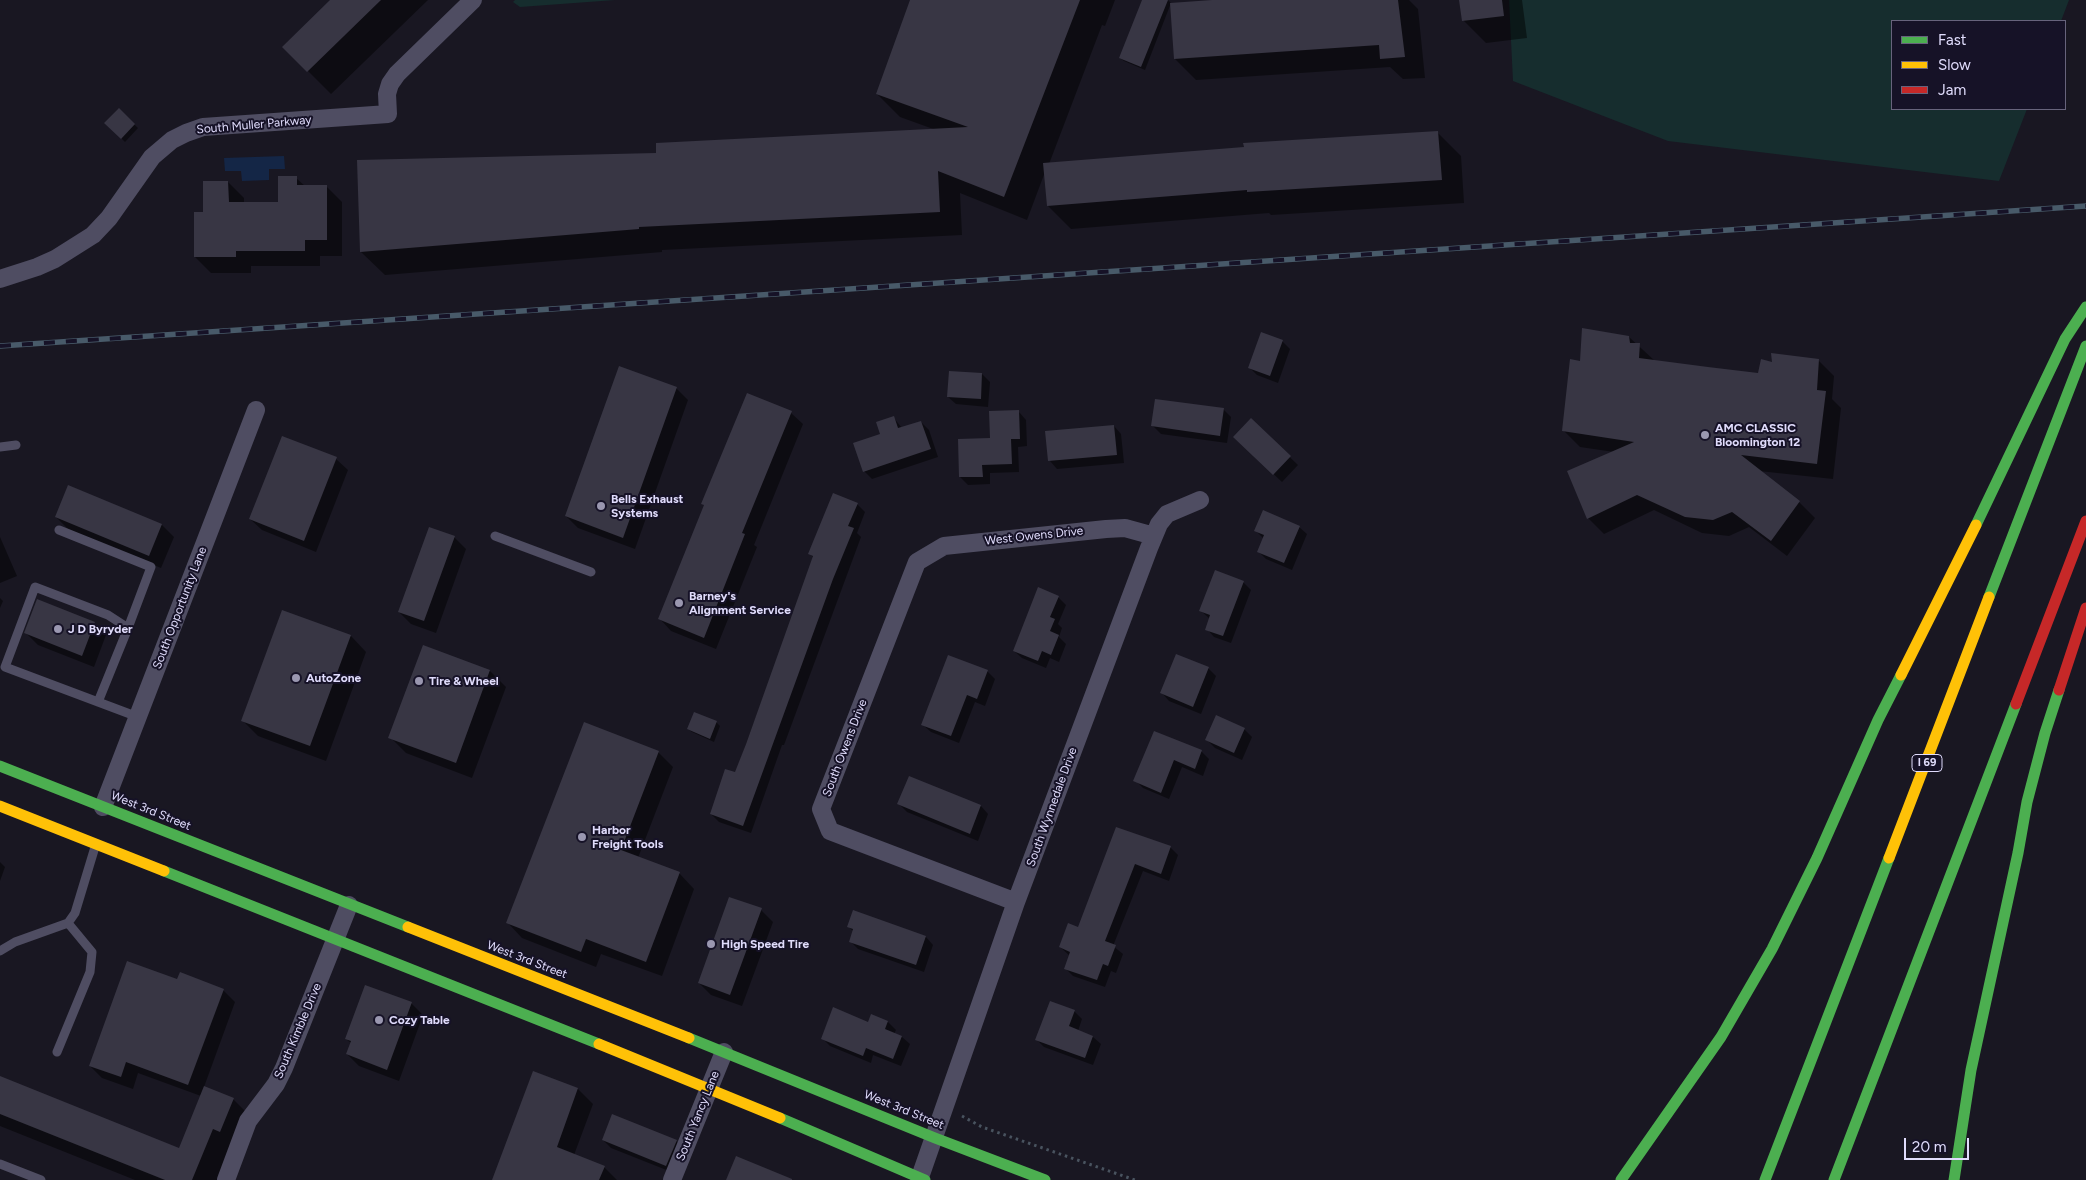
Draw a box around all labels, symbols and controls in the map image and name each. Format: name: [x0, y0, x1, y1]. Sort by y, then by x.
legend: [1891, 20, 2066, 110]
text: Fast: [1938, 31, 1966, 49]
text: Slow: [1938, 56, 1971, 74]
text: Jam: [1938, 81, 1966, 99]
street label: South Muller Parkway: [196, 113, 312, 137]
place label: AMC CLASSIC Bloomington 12: [1715, 421, 1800, 449]
marker: AMC CLASSIC Bloomington 12: [1699, 429, 1711, 441]
place label: Bells Exhaust Systems: [611, 492, 683, 520]
marker: Bells Exhaust Systems: [595, 500, 607, 512]
street label: West Owens Drive: [984, 524, 1084, 548]
street label: South Opportunity Lane: [150, 545, 210, 671]
place label: Barney's Alignment Service: [689, 589, 791, 617]
marker: Barney's Alignment Service: [673, 597, 685, 609]
place label: J D Byryder: [68, 622, 133, 636]
marker: J D Byryder: [52, 623, 64, 635]
place label: AutoZone: [306, 671, 361, 685]
marker: AutoZone: [290, 672, 302, 684]
place label: Tire & Wheel: [429, 674, 499, 688]
marker: Tire & Wheel: [413, 675, 425, 687]
street label: South Owens Drive: [820, 697, 870, 799]
street label: South Wynnedale Drive: [1024, 745, 1080, 869]
road number: I 69: [1912, 754, 1942, 771]
street label: West 3rd Street: [109, 788, 193, 834]
place label: Harbor Freight Tools: [592, 823, 663, 851]
marker: Harbor Freight Tools: [576, 831, 588, 843]
place label: High Speed Tire: [721, 937, 809, 951]
street label: West 3rd Street: [485, 938, 569, 982]
marker: High Speed Tire: [705, 938, 717, 950]
street label: South Kimble Drive: [271, 981, 325, 1081]
place label: Cozy Table: [389, 1013, 450, 1027]
marker: Cozy Table: [373, 1014, 385, 1026]
street label: South Yancy Lane: [673, 1069, 723, 1163]
street label: West 3rd Street: [862, 1087, 946, 1133]
scale bar: [1906, 1128, 1971, 1160]
text: 20 m: [1912, 1138, 1946, 1156]

